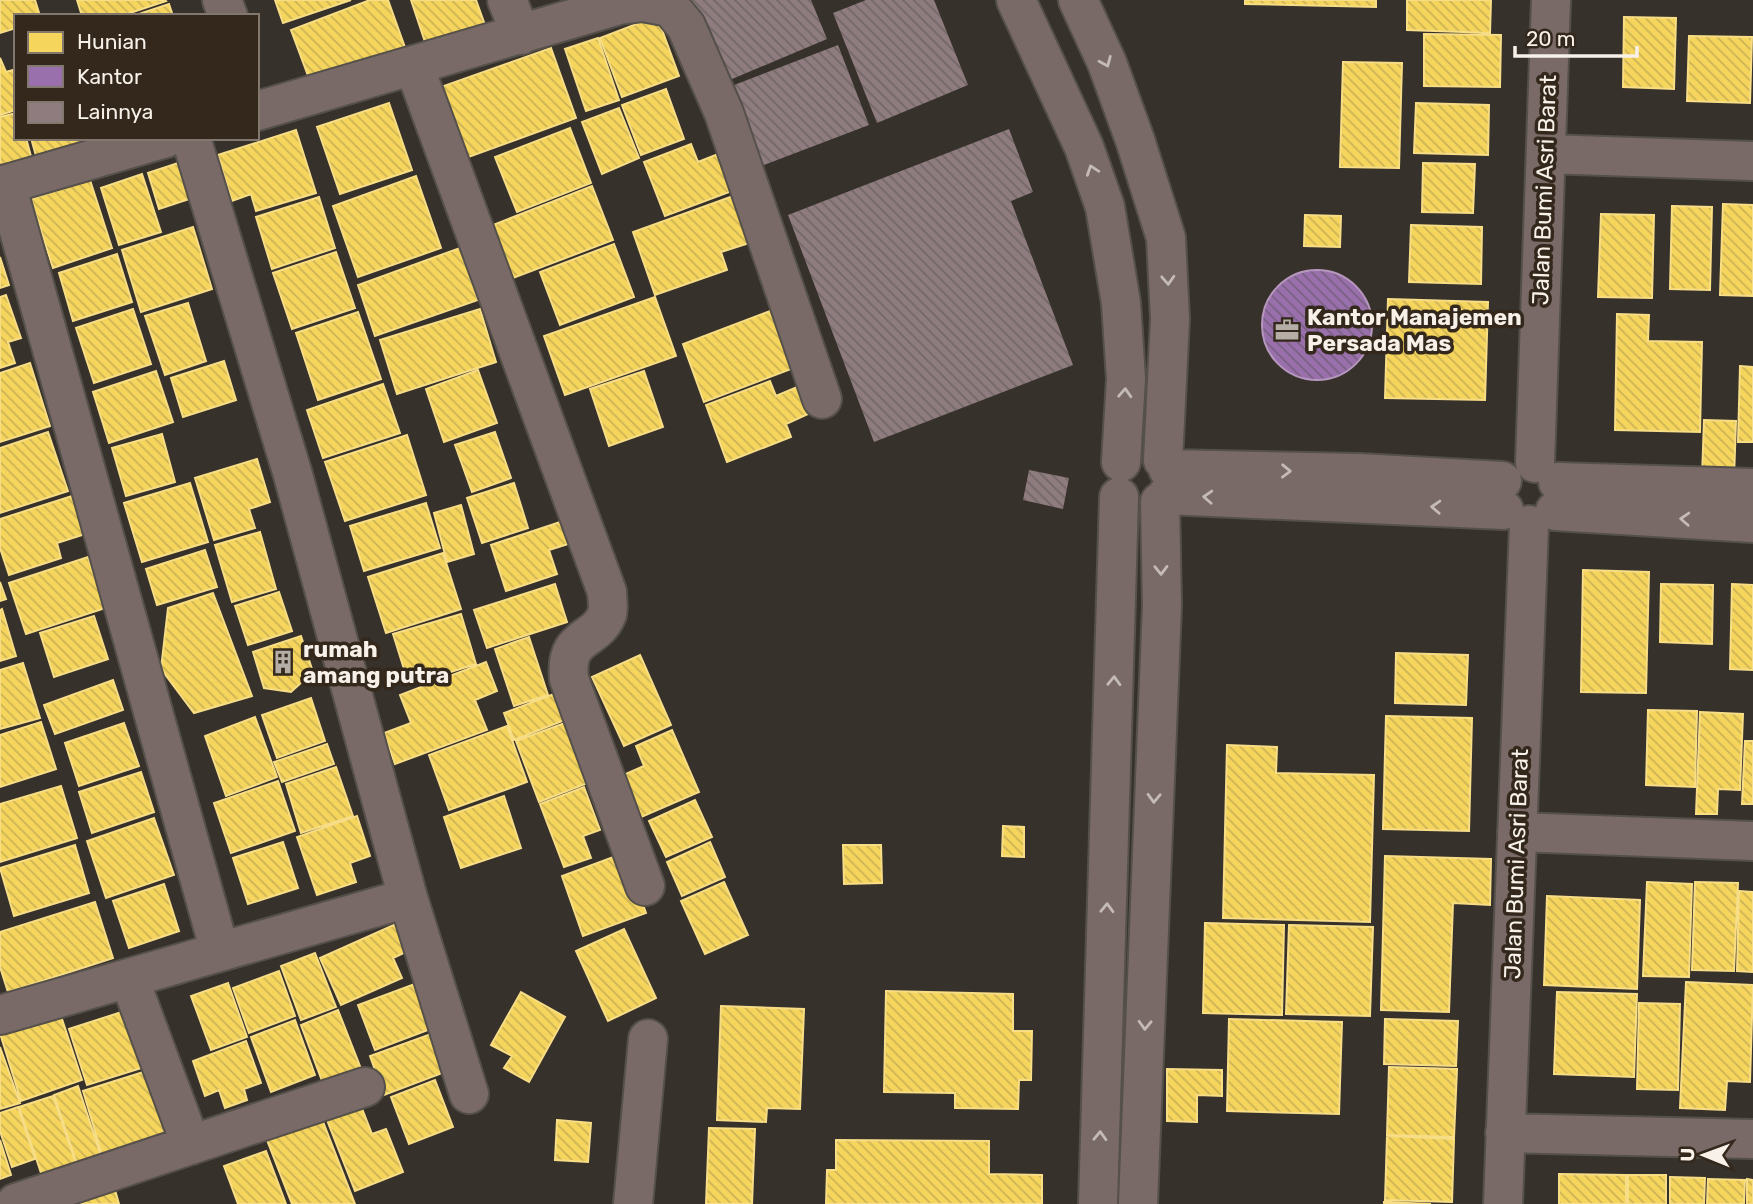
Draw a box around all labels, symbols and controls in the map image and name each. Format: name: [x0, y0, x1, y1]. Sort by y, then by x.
legend: [14, 14, 259, 140]
scale bar: [1515, 14, 1638, 58]
text: 20 m: [1526, 26, 1575, 51]
text: Hunian: [77, 29, 147, 54]
one-way arrow: [1097, 56, 1111, 68]
text: Kantor: [77, 64, 142, 89]
street label: Jalan Bumi Asri Barat: [1526, 74, 1562, 306]
text: Lainnya: [77, 99, 153, 124]
one-way arrow: [1086, 164, 1100, 176]
one-way arrow: [1160, 274, 1175, 285]
place label: Kantor Manajemen Persada Mas: [1307, 303, 1522, 357]
office icon: Kantor Manajemen Persada Mas: [1273, 316, 1301, 344]
one-way arrow: [1117, 388, 1132, 399]
one-way arrow: [1280, 464, 1291, 479]
one-way arrow: [1203, 490, 1214, 505]
one-way arrow: [1430, 500, 1441, 515]
one-way arrow: [1679, 512, 1690, 527]
one-way arrow: [1154, 565, 1169, 576]
place label: rumah amang putra: [303, 635, 449, 689]
building icon: rumah amang putra: [269, 648, 297, 676]
one-way arrow: [1106, 675, 1122, 686]
street label: Jalan Bumi Asri Barat: [1498, 748, 1534, 980]
one-way arrow: [1147, 792, 1162, 803]
one-way arrow: [1100, 903, 1115, 914]
one-way arrow: [1138, 1020, 1153, 1031]
north arrow: [1669, 1120, 1739, 1190]
one-way arrow: [1093, 1130, 1108, 1141]
text: U: [1676, 1148, 1699, 1162]

